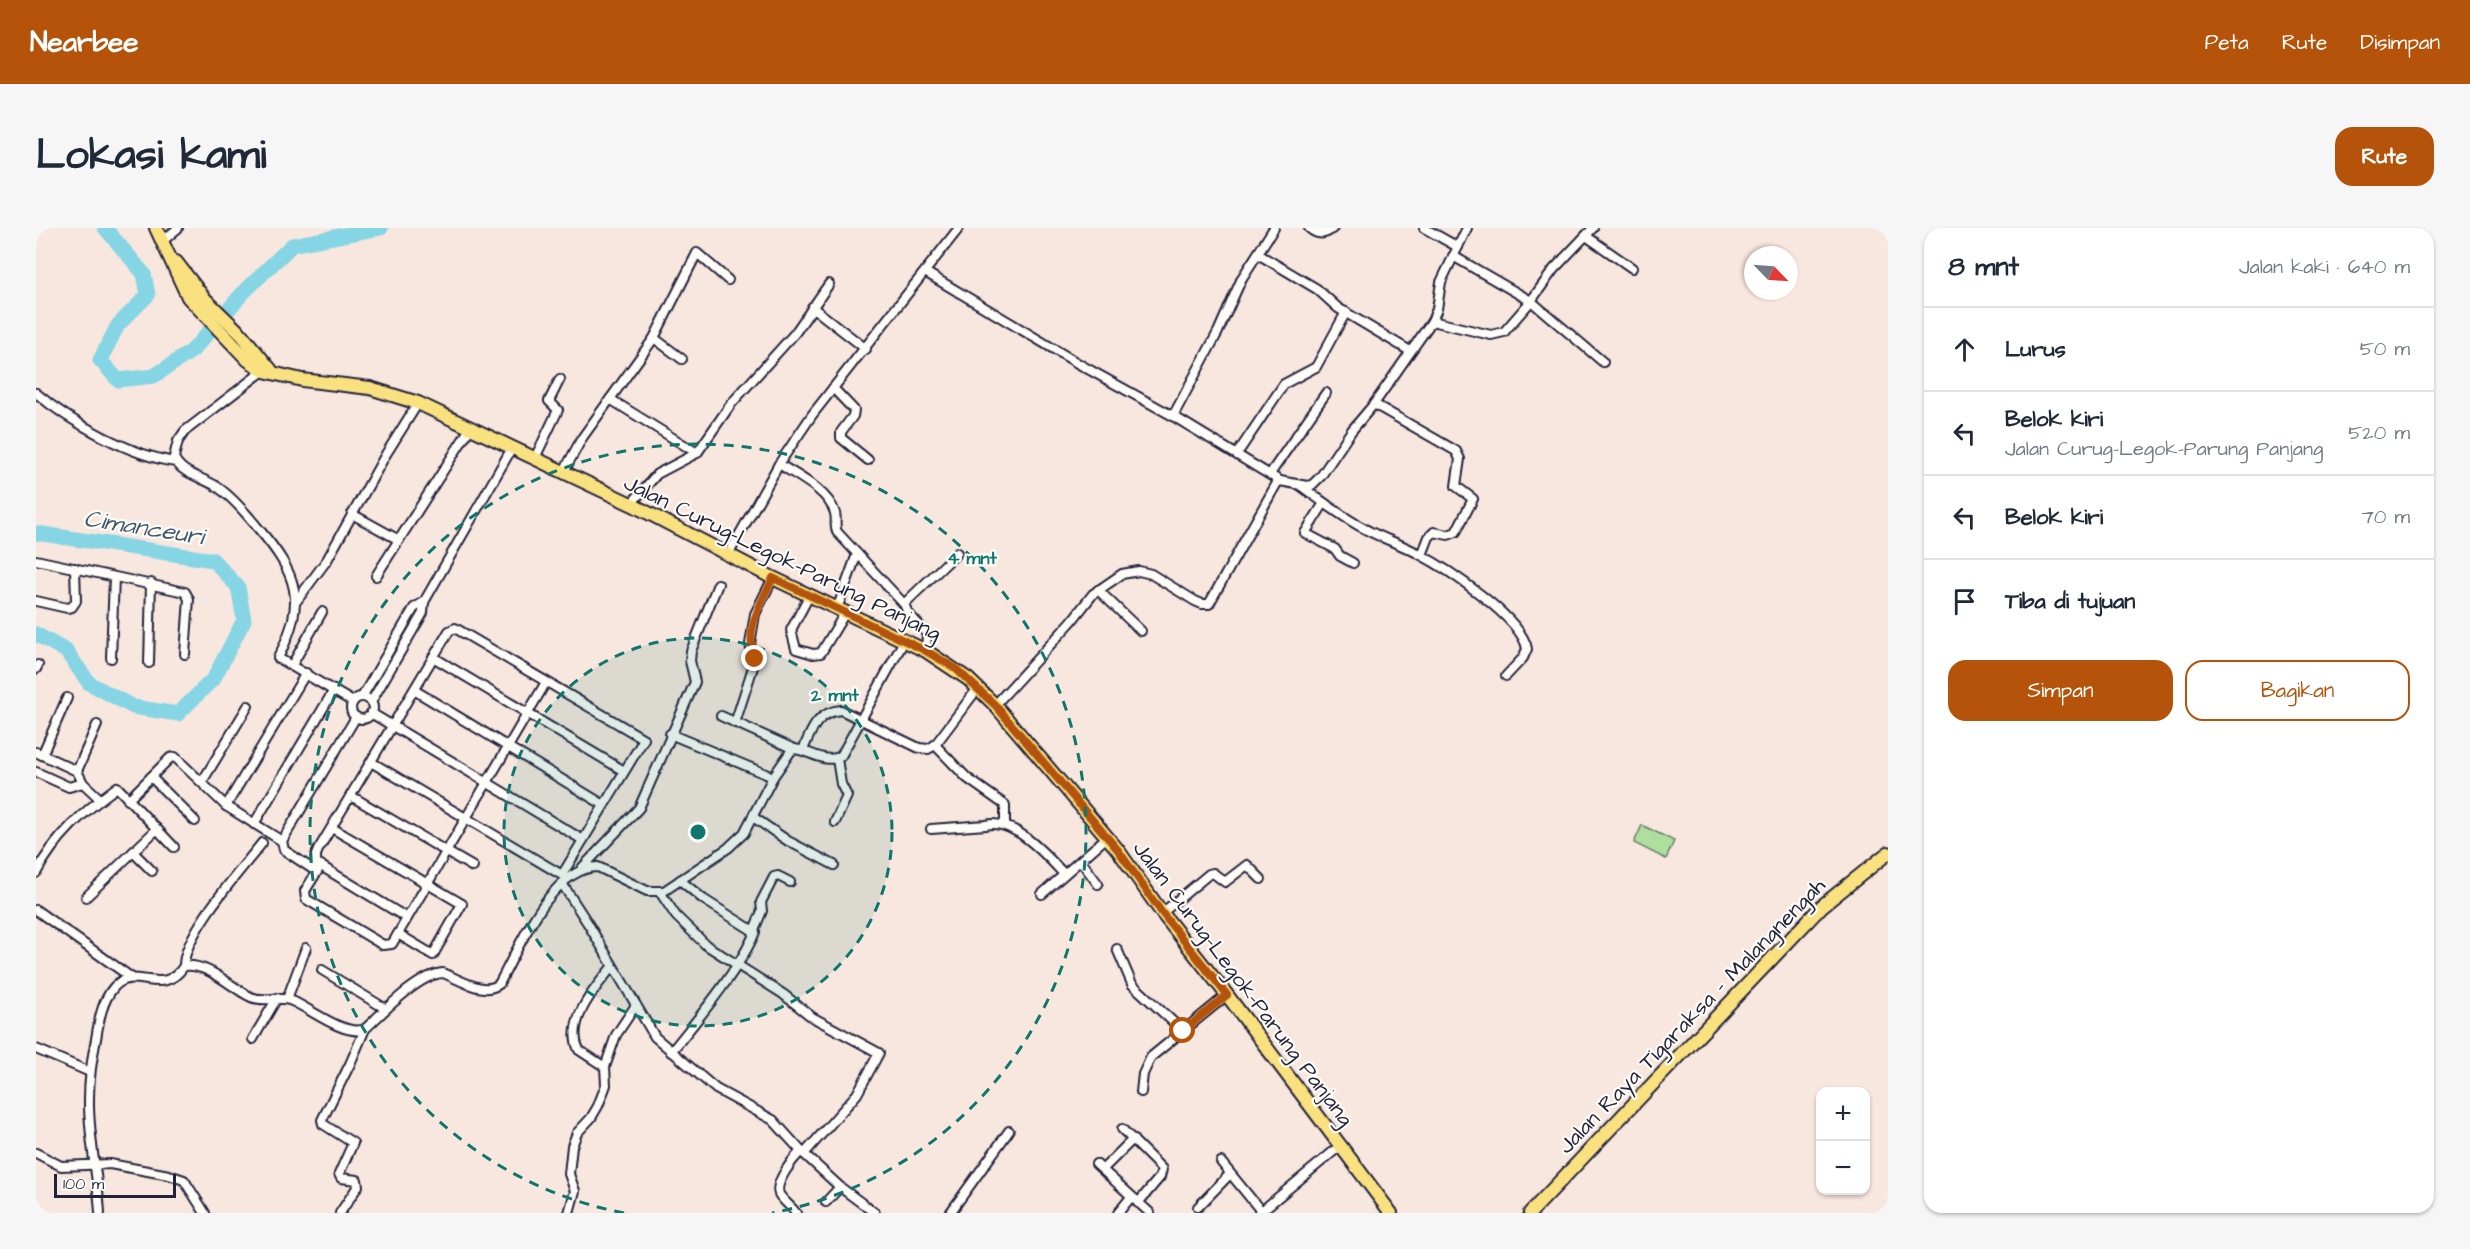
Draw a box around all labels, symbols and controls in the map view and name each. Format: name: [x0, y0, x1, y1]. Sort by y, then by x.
text: Nearbee: [30, 23, 138, 62]
text: Peta: [2205, 28, 2249, 57]
text: Rute: [2282, 28, 2327, 57]
text: Disimpan: [2360, 28, 2440, 57]
text: Lokasi kami: [36, 127, 266, 185]
button: Rute: [2335, 127, 2434, 186]
north arrow: [1744, 246, 1798, 300]
text: 8 mnt: [1948, 249, 2019, 285]
text: Jalan kaki · 640 m: [2239, 253, 2410, 281]
icon: ahead: [1948, 333, 1981, 366]
text: Lurus: [2005, 334, 2066, 365]
text: 50 m: [2360, 335, 2410, 363]
text: Belok kiri: [2005, 404, 2103, 435]
icon: left: [1948, 417, 1981, 450]
text: 520 m: [2348, 419, 2410, 447]
text: Jalan Curug–Legok–Parung Panjang: [2005, 435, 2323, 463]
street label: Jalan Curug–Legok–Parung Panjang: [618, 468, 946, 650]
icon: left: [1948, 501, 1981, 534]
water label: Cimanceuri: [82, 502, 209, 555]
text: Belok kiri: [2005, 502, 2103, 533]
text: 70 m: [2362, 503, 2410, 531]
text: 4 mnt: [947, 546, 998, 571]
icon: arrive: [1948, 585, 1981, 618]
text: Tiba di tujuan: [2005, 586, 2135, 617]
route end: [741, 645, 767, 671]
button: Simpan: [1948, 660, 2173, 721]
button: Bagikan: [2185, 660, 2410, 721]
text: 2 mnt: [810, 683, 860, 708]
centre of rings: [688, 822, 708, 842]
street label: Jalan Curug–Legok–Parung Panjang: [1124, 835, 1361, 1134]
street label: Jalan Raya Tigaraksa - Malangnengah: [1551, 871, 1834, 1162]
route start: [1169, 1017, 1195, 1043]
map controls: [1816, 1087, 1870, 1195]
button: +: [1816, 1087, 1870, 1141]
button: −: [1816, 1141, 1870, 1195]
scale bar: [54, 1171, 176, 1198]
text: 100 m: [63, 1173, 104, 1195]

